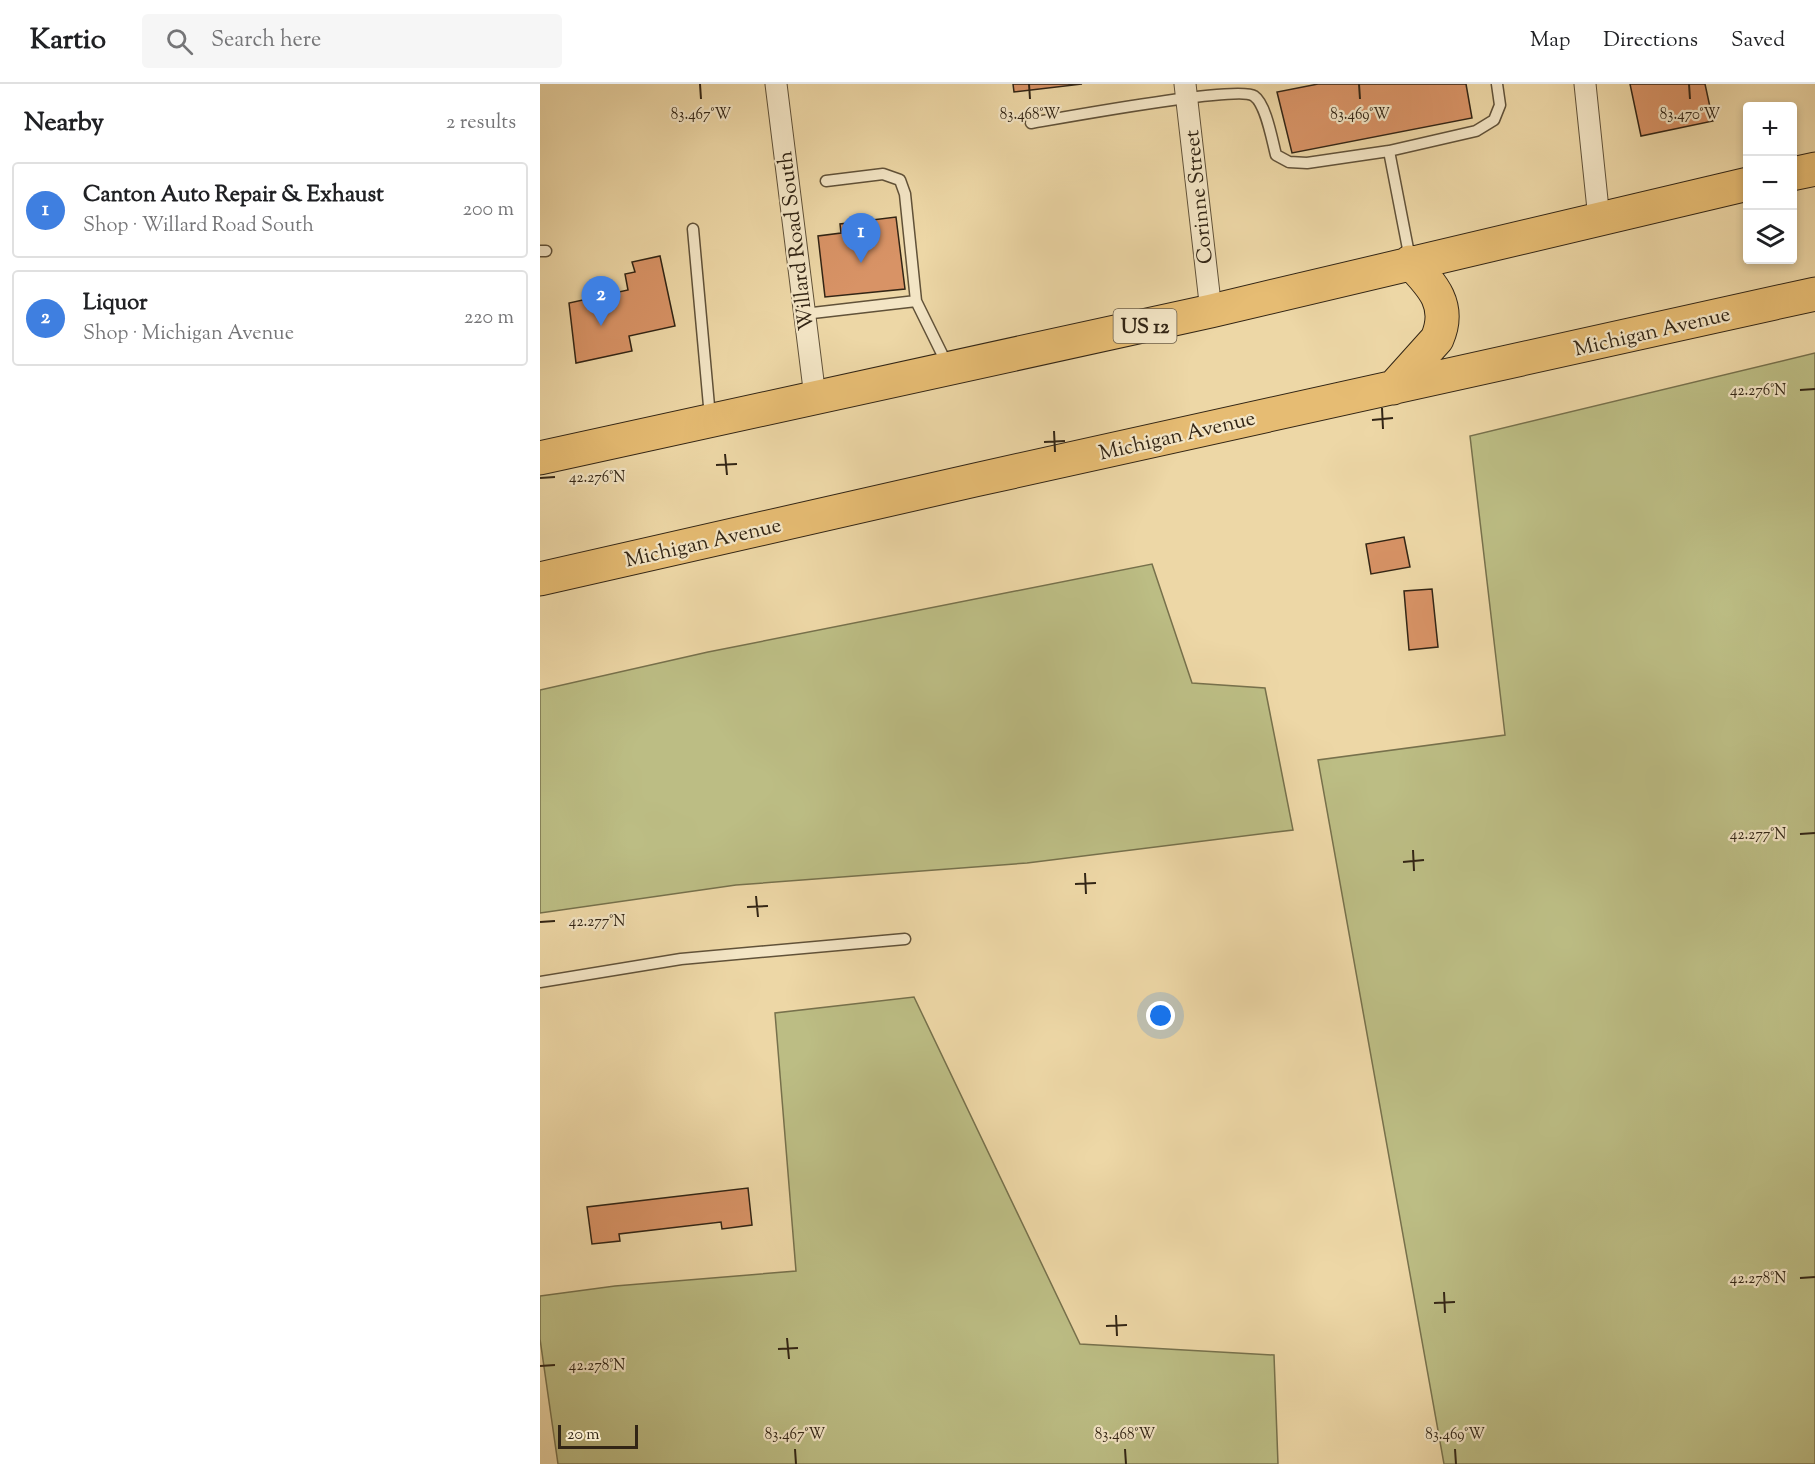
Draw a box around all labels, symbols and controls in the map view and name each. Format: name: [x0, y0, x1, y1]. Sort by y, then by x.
search box: [142, 14, 562, 68]
text: Kartio: [30, 21, 106, 61]
icon: search: [163, 25, 196, 58]
text: Search here: [211, 25, 321, 57]
text: Map: [1530, 26, 1570, 56]
text: Directions: [1603, 26, 1698, 56]
text: Saved: [1731, 26, 1785, 56]
map controls: [1743, 102, 1797, 264]
button: +: [1743, 102, 1797, 156]
text: Nearby: [24, 105, 104, 142]
text: 83.467°W: [671, 105, 731, 126]
text: 83.468°W: [1000, 105, 1060, 126]
text: 83.469°W: [1330, 105, 1390, 126]
text: 83.470°W: [1660, 105, 1720, 126]
text: 2 results: [446, 109, 516, 138]
street label: Corinne Street: [1178, 128, 1222, 265]
street label: Willard Road South: [771, 149, 823, 332]
button: −: [1743, 156, 1797, 210]
text: Canton Auto Repair & Exhaust: [83, 180, 384, 212]
text: 1: [42, 196, 49, 225]
text: 200 m: [463, 196, 514, 225]
button: layers: [1743, 210, 1797, 264]
text: Shop · Willard Road South: [83, 212, 314, 241]
pin: 1: [842, 214, 880, 263]
pin: 2: [582, 276, 620, 326]
text: Liquor: [83, 288, 147, 320]
street label: Michigan Avenue: [1571, 300, 1734, 366]
text: 2: [41, 304, 50, 333]
text: 220 m: [464, 304, 514, 333]
road number: US 12: [1114, 309, 1176, 343]
text: Shop · Michigan Avenue: [83, 320, 294, 349]
text: 42.276°N: [1730, 381, 1786, 402]
street label: Michigan Avenue: [1096, 404, 1259, 470]
text: 42.276°N: [569, 468, 625, 489]
street label: Michigan Avenue: [622, 511, 785, 577]
text: 42.277°N: [1730, 825, 1786, 846]
text: 42.277°N: [569, 912, 625, 933]
your location: [1146, 1001, 1175, 1030]
text: 42.278°N: [1730, 1269, 1786, 1290]
text: 42.278°N: [569, 1356, 625, 1377]
scale bar: [558, 1422, 638, 1450]
text: 20 m: [567, 1424, 600, 1447]
text: 83.467°W: [765, 1425, 825, 1446]
text: 83.468°W: [1095, 1425, 1155, 1446]
text: 83.469°W: [1425, 1425, 1485, 1446]

